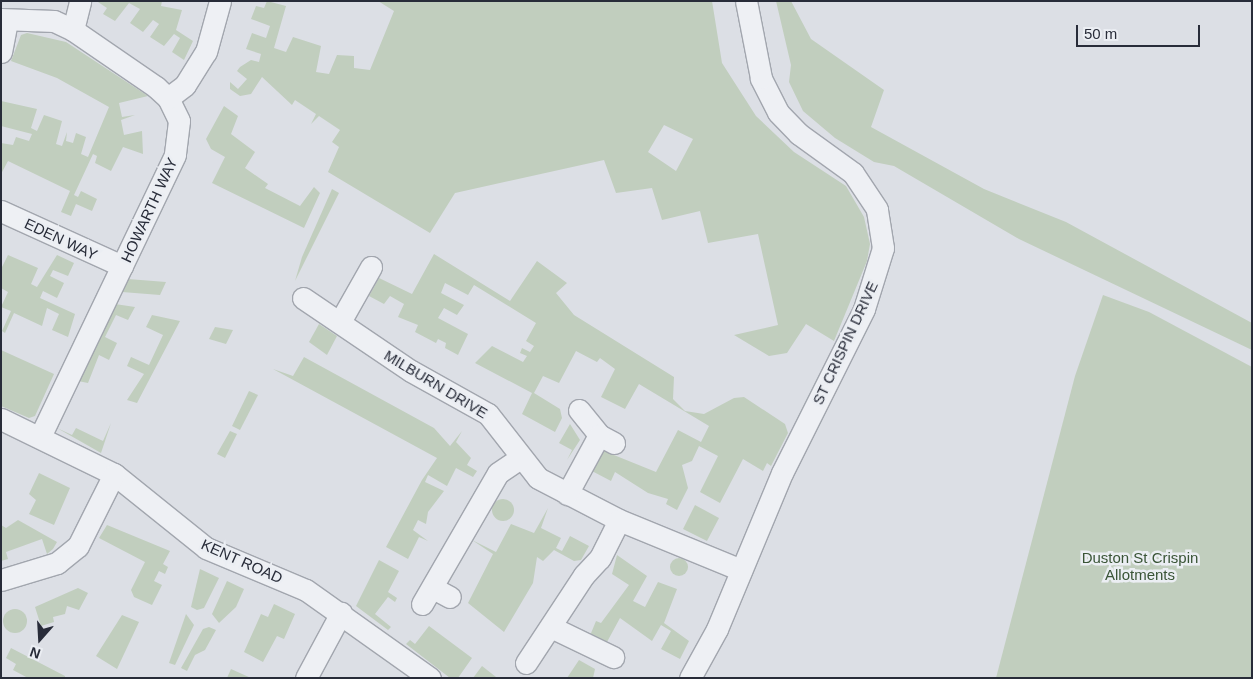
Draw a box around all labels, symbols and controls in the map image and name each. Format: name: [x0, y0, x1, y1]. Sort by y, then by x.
scale bar: [1078, 15, 1202, 47]
text: 50 m: [1084, 25, 1117, 42]
street label: HOWARTH WAY: [117, 155, 181, 265]
street label: EDEN WAY: [22, 214, 100, 264]
street label: ST CRISPIN DRIVE: [808, 278, 882, 408]
street label: MILBURN DRIVE: [381, 346, 491, 422]
street label: KENT ROAD: [198, 535, 286, 587]
park label: Duston St Crispin Allotments: [1082, 548, 1198, 583]
north arrow: [15, 614, 65, 664]
text: N: [28, 644, 43, 662]

